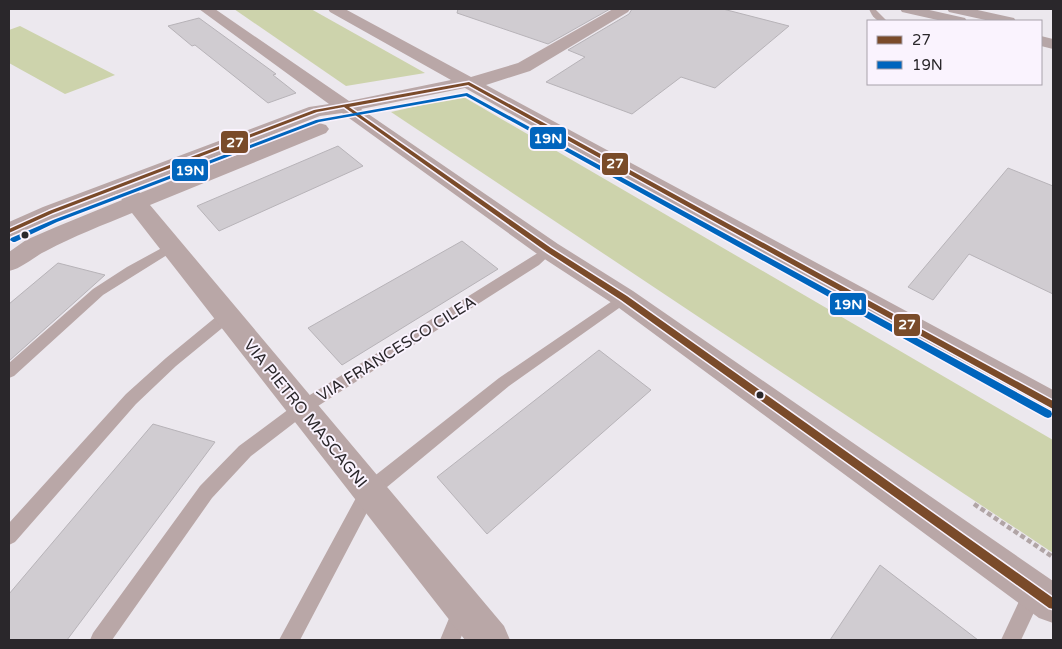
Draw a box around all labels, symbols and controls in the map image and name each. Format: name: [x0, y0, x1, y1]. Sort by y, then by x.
legend: [867, 20, 1042, 85]
text: 27: [912, 31, 931, 49]
text: 19N: [912, 56, 943, 74]
line badge: 19N: [529, 126, 567, 150]
line badge: 27: [220, 130, 249, 154]
text: 19N: [534, 130, 562, 147]
text: 27: [226, 134, 244, 151]
line badge: 27: [601, 152, 629, 176]
text: 27: [606, 155, 624, 172]
line badge: 19N: [171, 158, 209, 182]
text: 19N: [176, 162, 204, 179]
unlabelled marker: [20, 230, 30, 240]
street label: VIA FRANCESCO CILEA: [313, 292, 480, 406]
line badge: 19N: [829, 292, 867, 316]
text: 19N: [834, 296, 862, 313]
line badge: 27: [893, 313, 921, 337]
text: 27: [898, 316, 916, 333]
street label: VIA PIETRO MASCAGNI: [239, 335, 371, 492]
unlabelled marker: [755, 390, 765, 400]

